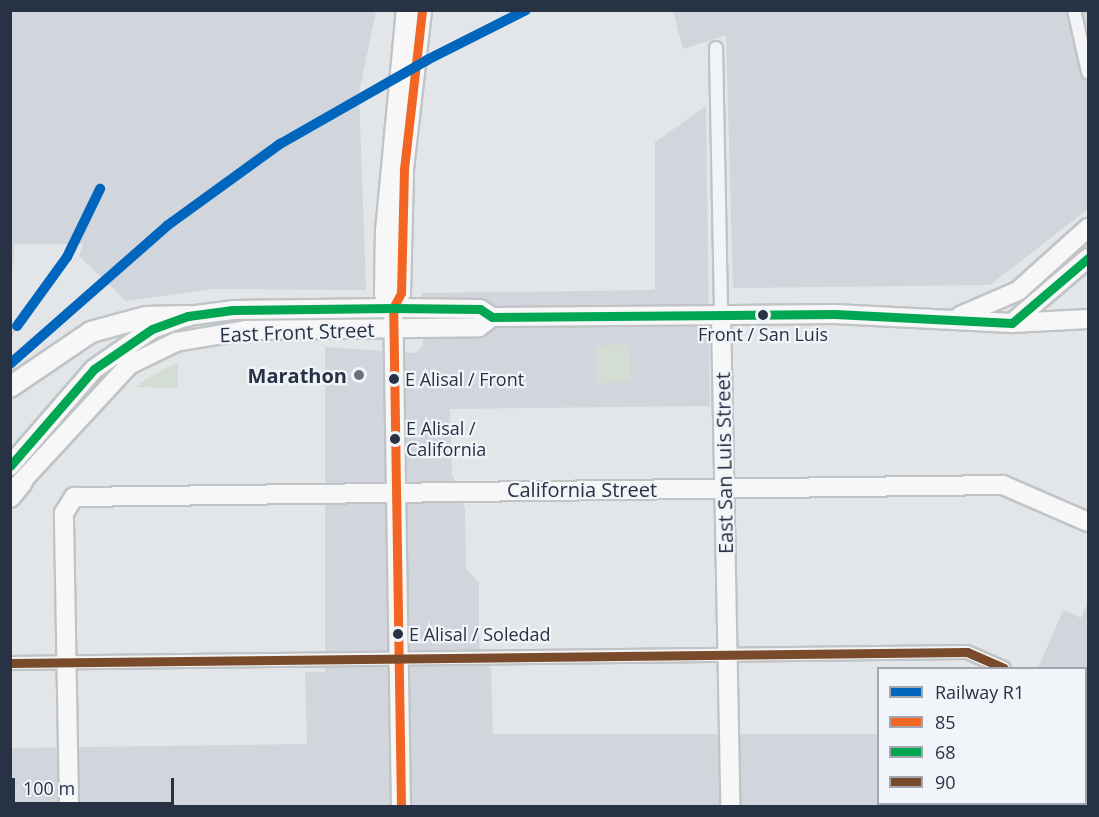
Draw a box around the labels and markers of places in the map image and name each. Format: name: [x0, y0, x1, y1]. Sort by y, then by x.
marker: Front / San Luis: [757, 309, 769, 321]
place label: Front / San Luis: [698, 323, 828, 345]
place label: Marathon: [248, 363, 347, 387]
marker: Marathon: [352, 368, 366, 382]
place label: E Alisal / Front: [405, 368, 524, 390]
marker: E Alisal / Front: [388, 373, 400, 385]
place label: E Alisal / California: [406, 418, 486, 460]
marker: E Alisal / California: [389, 433, 401, 445]
place label: E Alisal / Soledad: [409, 623, 551, 645]
marker: E Alisal / Soledad: [392, 628, 404, 640]

